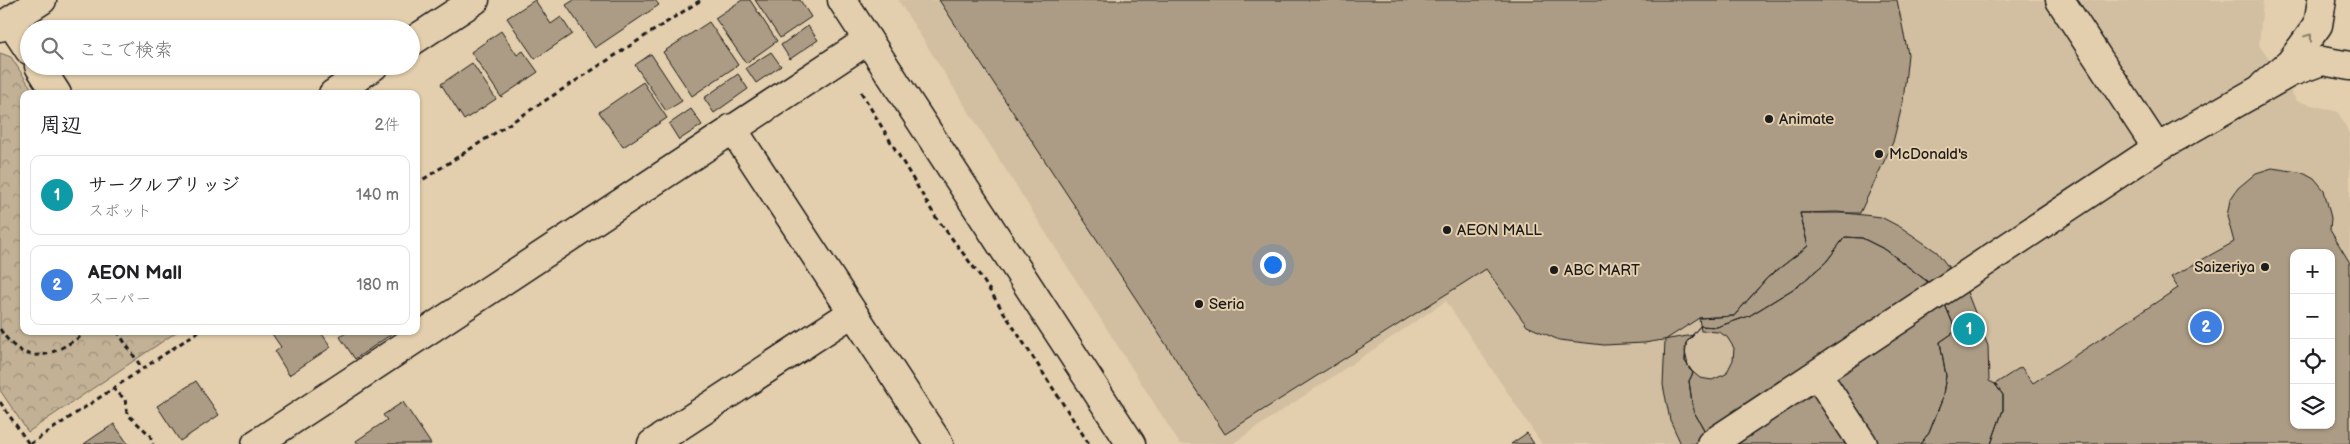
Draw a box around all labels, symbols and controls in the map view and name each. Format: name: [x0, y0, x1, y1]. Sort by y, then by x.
search box: [20, 20, 420, 75]
one-way arrow: [2303, 33, 2312, 43]
icon: search: [38, 34, 66, 62]
text: ここで検索: [78, 39, 173, 62]
place label: Animate: [1779, 110, 1834, 129]
text: 周辺: [40, 113, 82, 138]
marker: Animate: [1763, 113, 1775, 125]
text: 2件: [375, 116, 400, 135]
place label: McDonald's: [1889, 145, 1968, 164]
marker: McDonald's: [1873, 148, 1885, 160]
text: サークルブリッジ: [88, 174, 240, 197]
text: 1: [54, 186, 60, 205]
text: 140 m: [356, 186, 399, 205]
text: スポット: [88, 202, 152, 221]
place label: AEON MALL: [1457, 221, 1542, 240]
marker: AEON MALL: [1441, 224, 1453, 236]
map controls: [2290, 249, 2335, 429]
button: +: [2290, 249, 2335, 294]
your location: [1260, 252, 1286, 278]
place label: Saizeriya: [2194, 258, 2255, 277]
place label: ABC MART: [1564, 261, 1640, 280]
marker: Saizeriya: [2259, 261, 2271, 273]
text: AEON Mall: [88, 262, 182, 285]
marker: ABC MART: [1548, 264, 1560, 276]
text: 2: [52, 276, 62, 295]
text: 180 m: [357, 276, 399, 295]
text: スーパー: [88, 290, 151, 309]
button: −: [2290, 294, 2335, 339]
place label: Seria: [1209, 295, 1244, 314]
marker: Seria: [1193, 298, 1205, 310]
pin: 2: [2190, 308, 2222, 346]
pin: 1: [1953, 310, 1985, 348]
button: locate: [2290, 339, 2335, 384]
button: layers: [2290, 384, 2335, 429]

